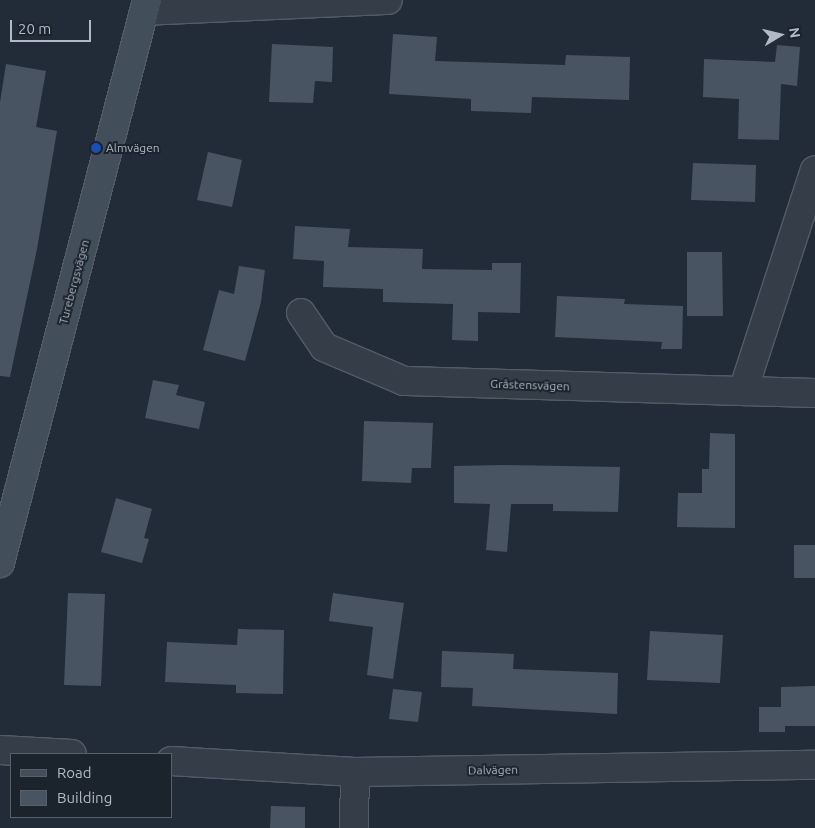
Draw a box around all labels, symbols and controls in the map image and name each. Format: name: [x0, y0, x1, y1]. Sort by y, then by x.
scale bar: [12, 10, 94, 42]
north arrow: [755, 10, 805, 60]
text: 20 m: [18, 20, 51, 37]
text: N: [786, 26, 804, 39]
place label: Almvägen: [106, 141, 160, 155]
marker: Almvägen: [90, 142, 102, 154]
street label: Turebergsvägen: [56, 238, 92, 326]
street label: Gråstensvägen: [490, 376, 570, 394]
legend: [10, 753, 172, 818]
street label: Dalvägen: [468, 762, 518, 778]
text: Road: [57, 764, 92, 781]
text: Building: [57, 789, 112, 806]

